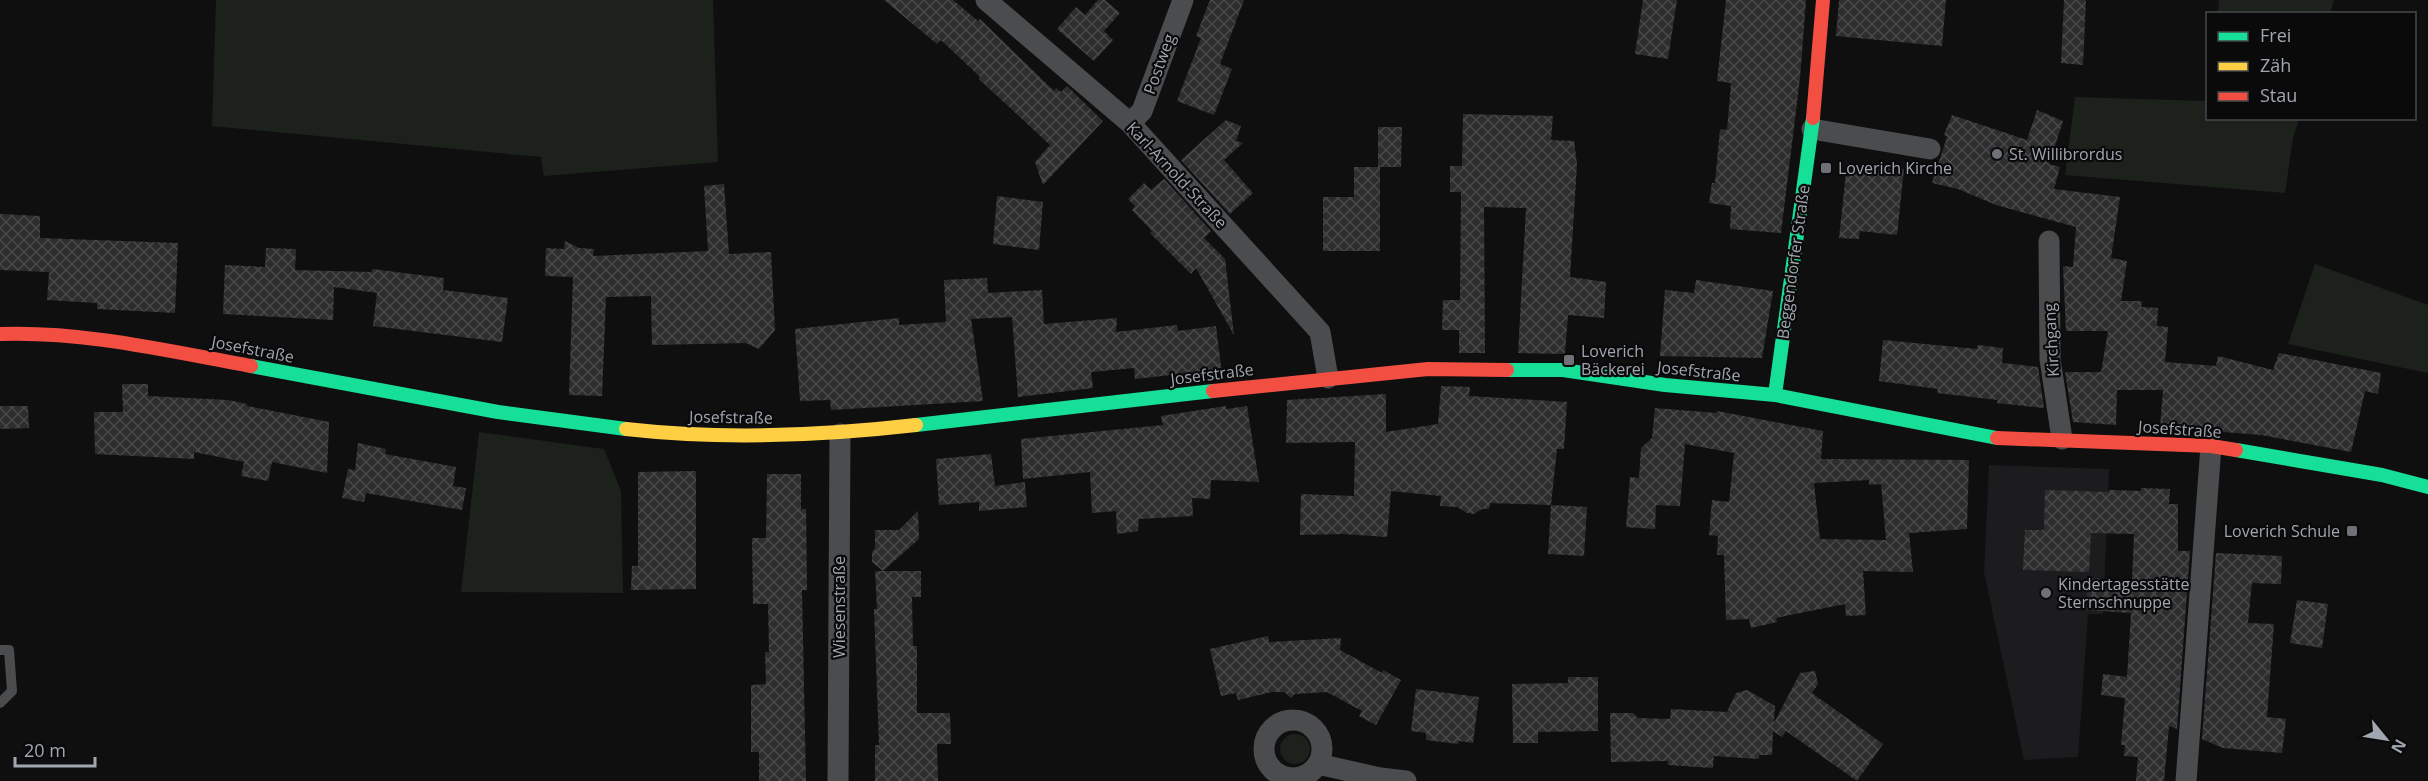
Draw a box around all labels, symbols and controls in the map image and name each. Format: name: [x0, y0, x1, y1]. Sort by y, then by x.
legend: [2206, 12, 2416, 120]
text: Frei: [2260, 23, 2291, 47]
street label: Postweg: [1138, 31, 1180, 97]
text: Zäh: [2260, 53, 2291, 77]
text: Stau: [2260, 83, 2297, 107]
street label: Karl-Arnold-Straße: [1122, 117, 1232, 233]
place label: St. Willibrordus: [2009, 143, 2122, 165]
marker: St. Willibrordus: [1990, 147, 2004, 161]
place label: Loverich Kirche: [1838, 157, 1952, 179]
marker: Loverich Kirche: [1819, 161, 1833, 175]
street label: Beggendorfer Straße: [1771, 184, 1815, 340]
street label: Kirchgang: [2038, 302, 2064, 377]
street label: Josefstraße: [208, 330, 296, 368]
place label: Loverich Bäckerei: [1581, 340, 1645, 380]
marker: Loverich Bäckerei: [1562, 353, 1576, 367]
street label: Josefstraße: [1654, 355, 1742, 386]
street label: Josefstraße: [1167, 358, 1255, 390]
street label: Josefstraße: [687, 405, 773, 429]
street label: Josefstraße: [2136, 415, 2222, 443]
place label: Loverich Schule: [2224, 520, 2340, 542]
marker: Loverich Schule: [2345, 524, 2359, 538]
street label: Wiesenstraße: [828, 556, 850, 658]
place label: Kindertagesstätte Sternschnuppe: [2058, 573, 2189, 613]
marker: Kindertagesstätte Sternschnuppe: [2039, 586, 2053, 600]
north arrow: [2356, 709, 2416, 769]
scale bar: [15, 730, 94, 768]
text: N: [2386, 735, 2412, 758]
text: 20 m: [24, 738, 66, 762]

